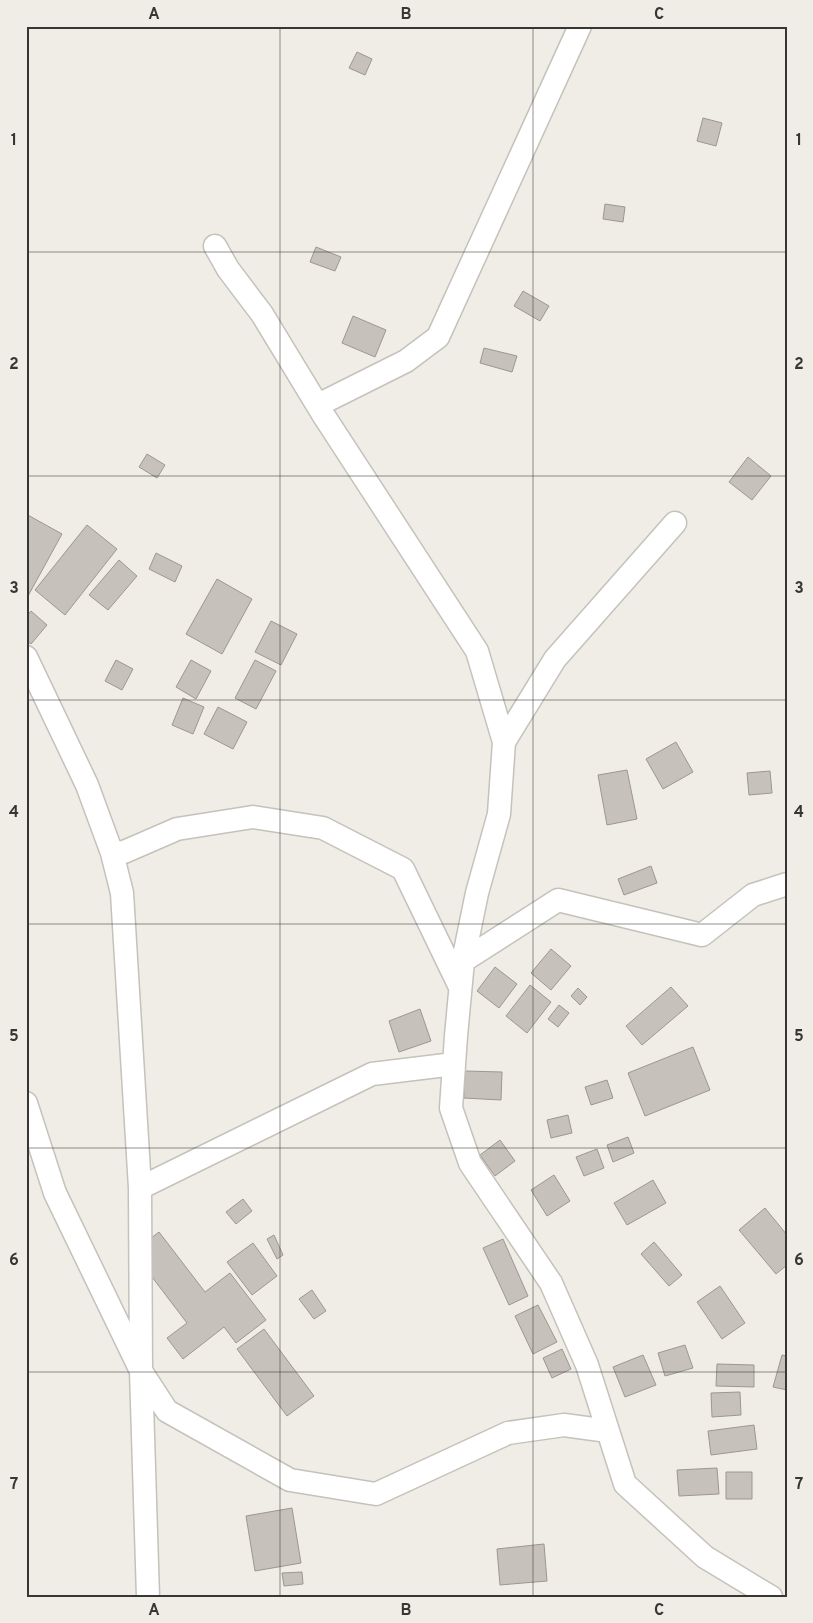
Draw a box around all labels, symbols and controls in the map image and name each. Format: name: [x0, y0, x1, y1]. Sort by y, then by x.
text: A: [148, 5, 160, 25]
text: B: [400, 5, 412, 25]
text: C: [654, 5, 664, 25]
text: 1: [11, 131, 17, 151]
text: 1: [796, 131, 802, 151]
text: 2: [9, 355, 19, 375]
text: 2: [794, 355, 804, 375]
text: 3: [9, 579, 19, 599]
text: 3: [794, 579, 804, 599]
text: 4: [9, 803, 19, 823]
text: 4: [794, 803, 804, 823]
text: 5: [9, 1027, 19, 1047]
text: 5: [794, 1027, 804, 1047]
text: 6: [9, 1251, 19, 1271]
text: 6: [794, 1251, 804, 1271]
text: 7: [10, 1475, 18, 1495]
text: 7: [795, 1475, 803, 1495]
text: A: [148, 1601, 160, 1621]
text: B: [400, 1601, 412, 1621]
text: C: [654, 1601, 664, 1621]

